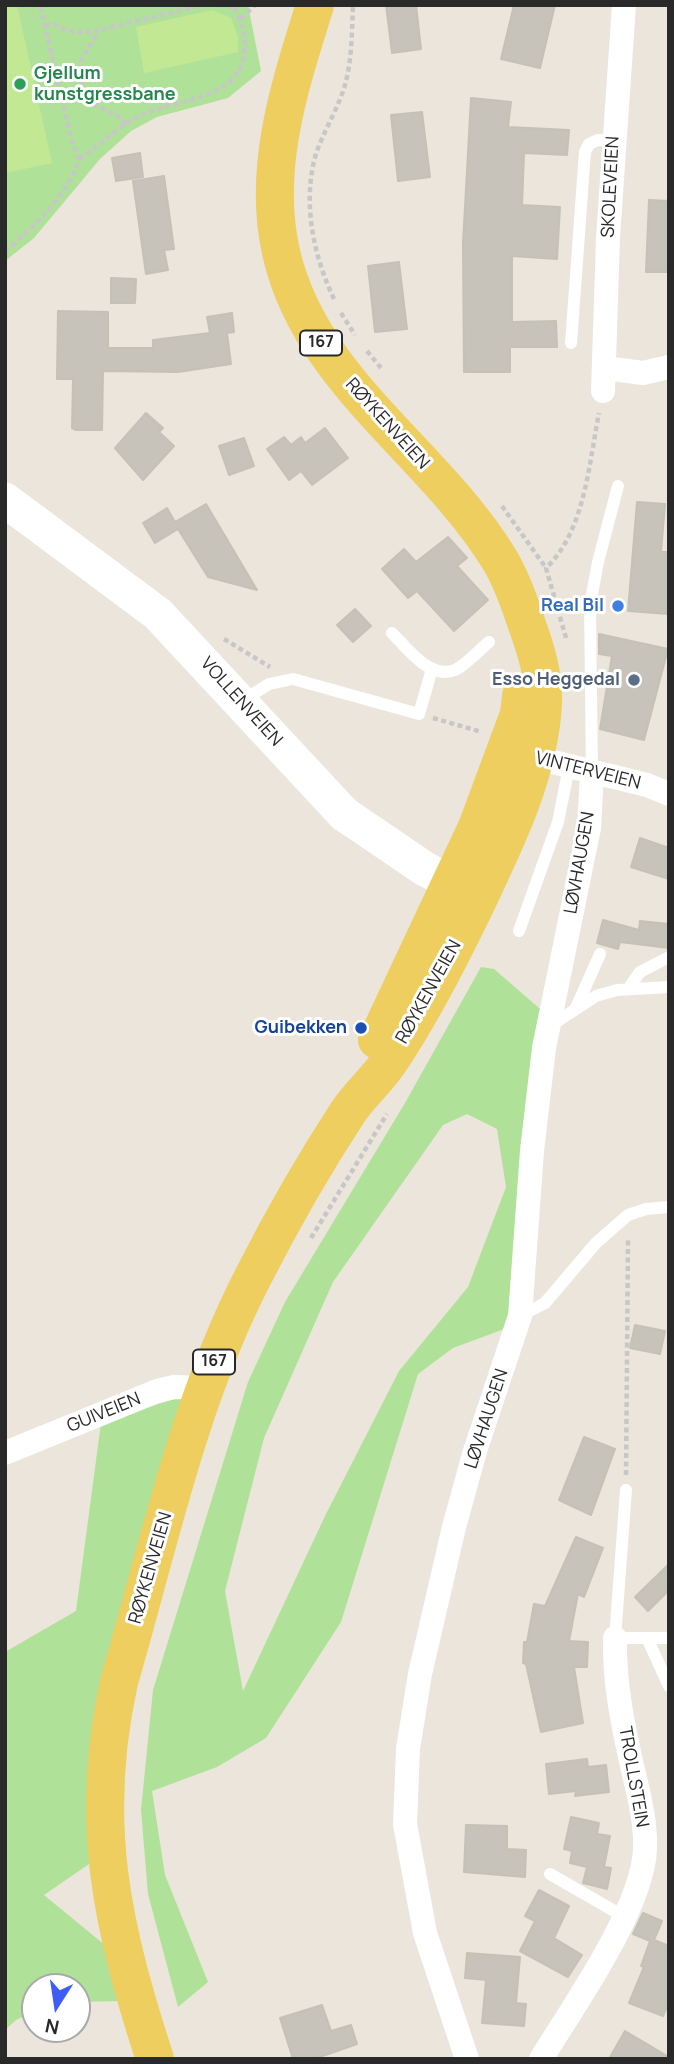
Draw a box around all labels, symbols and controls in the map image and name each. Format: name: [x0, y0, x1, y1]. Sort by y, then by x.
place label: Gjellum kunstgressbane: [34, 63, 176, 106]
marker: Gjellum kunstgressbane: [12, 76, 28, 92]
street label: SKOLEVEIEN: [598, 136, 624, 238]
road number: 167: [300, 330, 342, 356]
street label: RØYKENVEIEN: [340, 374, 434, 474]
place label: Real Bil: [541, 595, 604, 617]
marker: Real Bil: [610, 598, 626, 614]
street label: VOLLENVEIEN: [195, 653, 287, 751]
place label: Esso Heggedal: [492, 669, 620, 691]
marker: Esso Heggedal: [626, 672, 642, 688]
street label: VINTERVEIEN: [533, 748, 643, 794]
street label: LØVHAUGEN: [560, 810, 600, 916]
street label: RØYKENVEIEN: [392, 936, 466, 1048]
place label: Guibekken: [255, 1017, 347, 1039]
marker: Guibekken: [353, 1020, 369, 1036]
road number: 167: [193, 1350, 235, 1374]
street label: LØVHAUGEN: [461, 1366, 513, 1472]
street label: GUIVEIEN: [64, 1388, 144, 1438]
street label: RØYKENVEIEN: [125, 1510, 177, 1626]
street label: TROLLSTEIN: [613, 1725, 653, 1829]
north arrow: [21, 1973, 91, 2043]
text: N: [43, 2012, 61, 2041]

